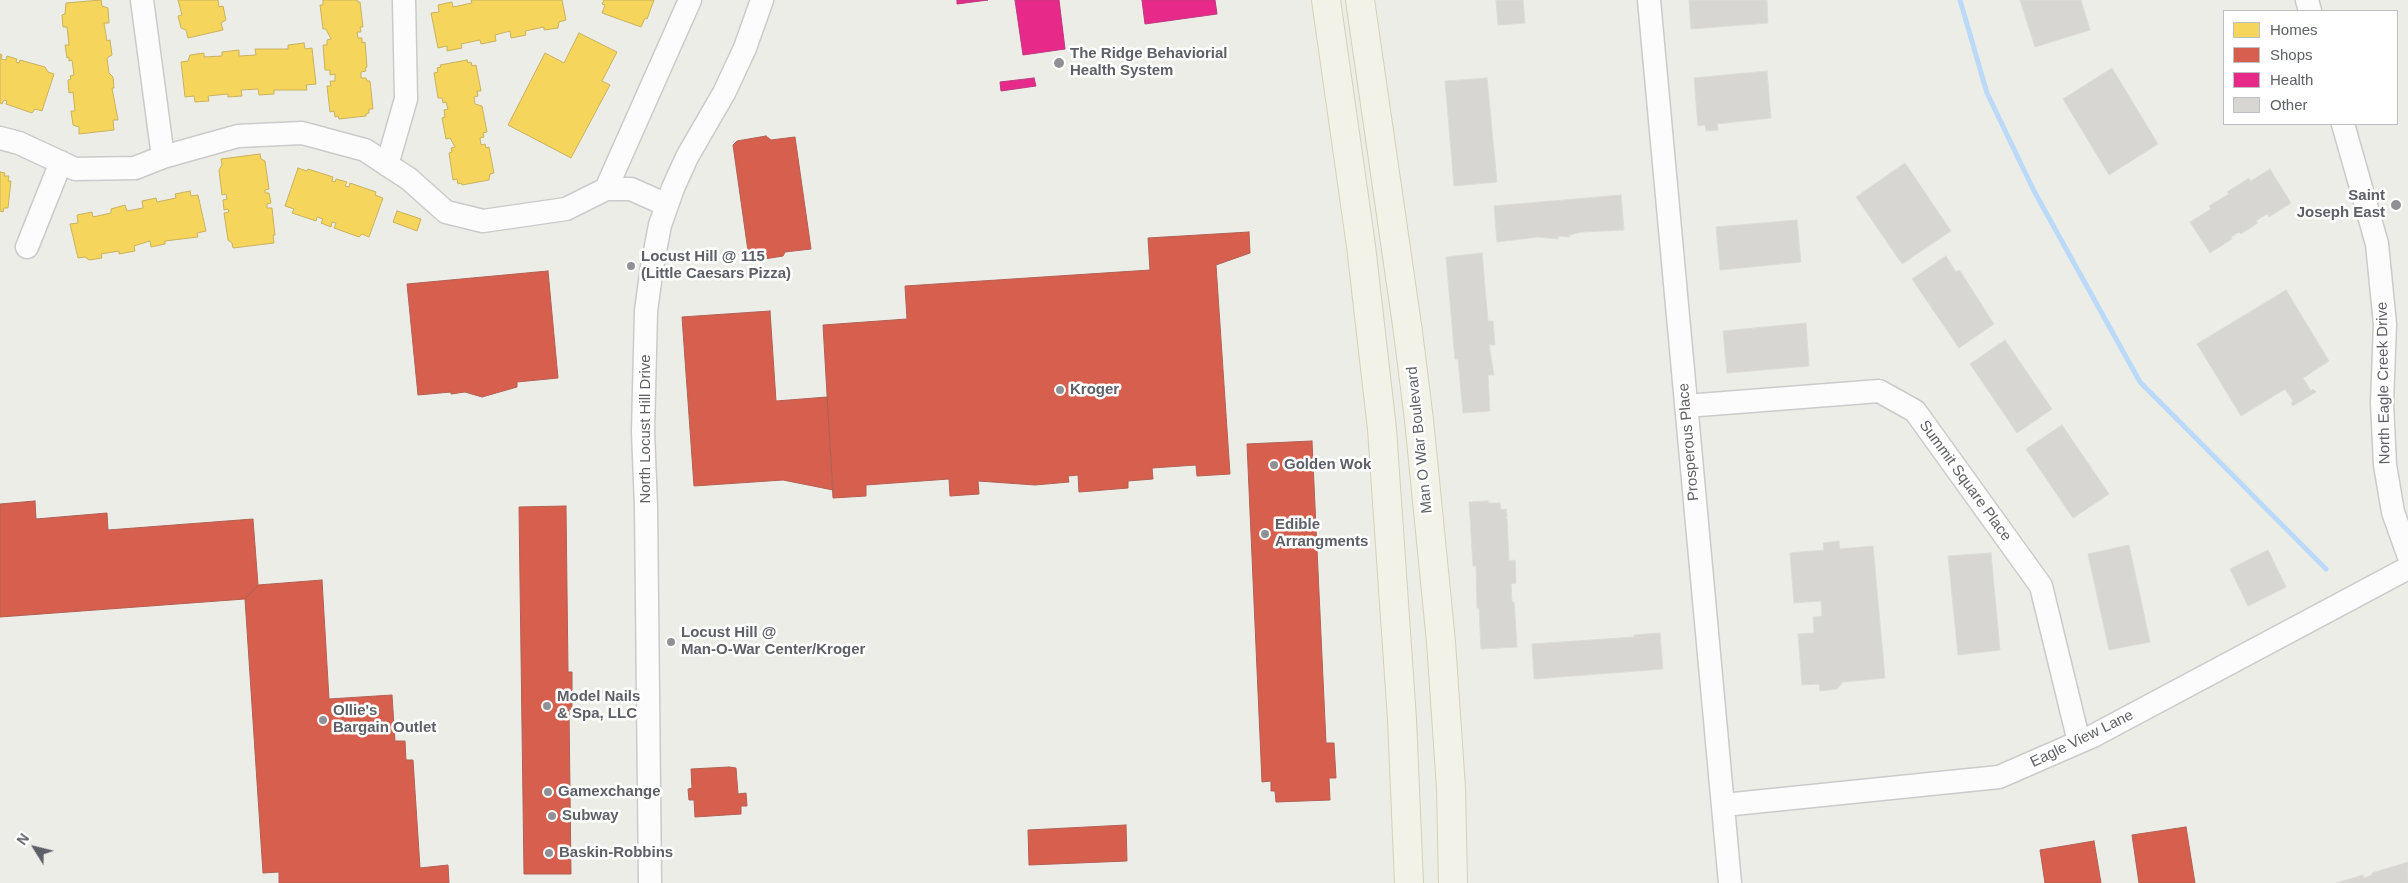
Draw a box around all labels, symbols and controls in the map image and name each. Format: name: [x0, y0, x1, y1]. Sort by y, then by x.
legend: [2223, 10, 2398, 125]
text: Homes: [2270, 21, 2318, 38]
place label: The Ridge Behaviorial Health System: [1070, 45, 1228, 80]
text: Shops: [2270, 46, 2313, 63]
marker: The Ridge Behaviorial Health System: [1052, 56, 1066, 70]
text: Health: [2270, 71, 2313, 88]
text: Other: [2270, 96, 2308, 113]
place label: Saint Joseph East: [2297, 187, 2385, 222]
marker: Saint Joseph East: [2389, 198, 2403, 212]
place label: Locust Hill @ 115 (Little Caesars Pizza): [641, 248, 791, 283]
marker: Locust Hill @ 115 (Little Caesars Pizza): [625, 260, 637, 272]
street label: North Eagle Creek Drive: [2374, 302, 2394, 464]
street label: North Locust Hill Drive: [637, 354, 655, 504]
street label: Man O War Boulevard: [1403, 366, 1437, 514]
place label: Kroger: [1070, 381, 1119, 399]
street label: Prosperous Place: [1675, 382, 1703, 502]
marker: Kroger: [1054, 384, 1066, 396]
street label: Summit Square Place: [1915, 417, 2015, 545]
place label: Golden Wok: [1284, 456, 1371, 474]
marker: Golden Wok: [1268, 459, 1280, 471]
place label: Edible Arrangments: [1275, 516, 1368, 551]
marker: Edible Arrangments: [1259, 528, 1271, 540]
place label: Locust Hill @ Man-O-War Center/Kroger: [681, 624, 865, 659]
marker: Locust Hill @ Man-O-War Center/Kroger: [665, 636, 677, 648]
place label: Model Nails & Spa, LLC: [557, 688, 640, 723]
marker: Model Nails & Spa, LLC: [541, 700, 553, 712]
place label: Ollie's Bargain Outlet: [333, 702, 436, 737]
street label: Eagle View Lane: [2028, 706, 2136, 772]
marker: Ollie's Bargain Outlet: [317, 714, 329, 726]
place label: Gamexchange: [558, 783, 661, 801]
marker: Gamexchange: [542, 786, 554, 798]
place label: Subway: [562, 807, 619, 825]
marker: Subway: [546, 810, 558, 822]
north arrow: [10, 823, 60, 873]
text: N: [13, 830, 32, 848]
place label: Baskin-Robbins: [559, 844, 673, 862]
marker: Baskin-Robbins: [543, 847, 555, 859]

